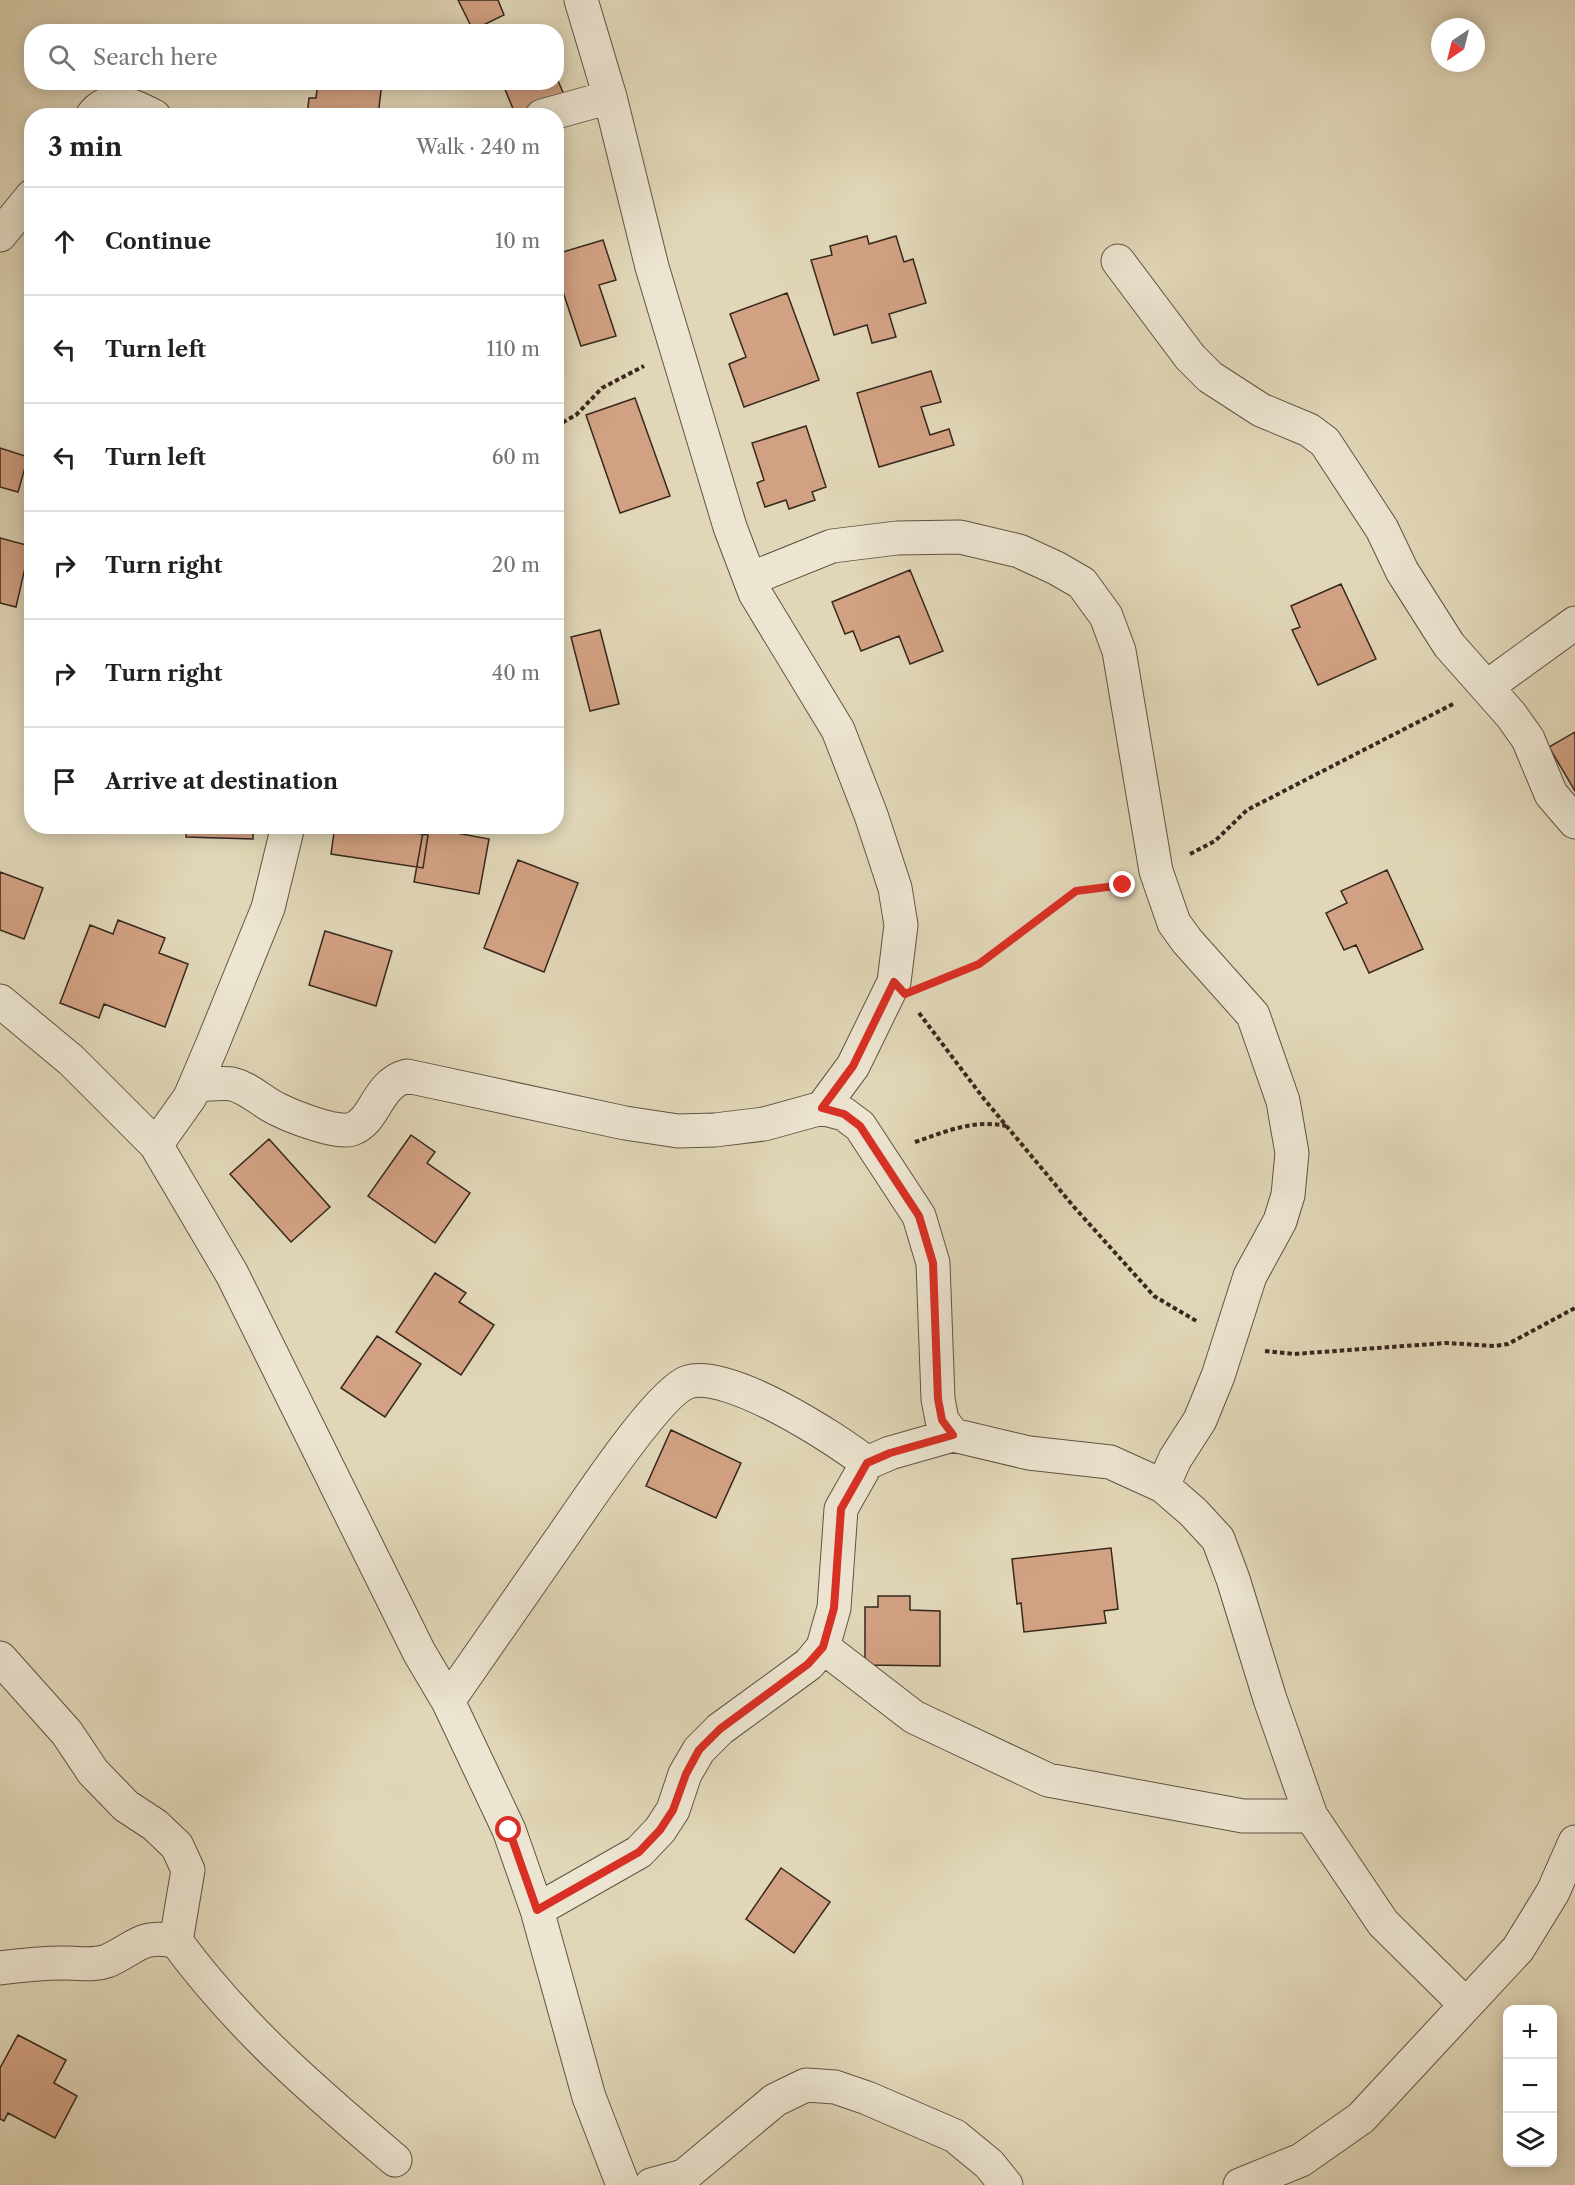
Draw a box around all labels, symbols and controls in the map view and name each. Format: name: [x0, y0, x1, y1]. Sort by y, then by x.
north arrow: [1431, 18, 1485, 72]
search box: [24, 24, 564, 90]
icon: search: [45, 41, 78, 74]
text: Search here: [93, 44, 218, 71]
text: 3 min: [48, 131, 122, 163]
text: Walk · 240 m: [416, 135, 540, 159]
icon: ahead: [48, 225, 81, 258]
text: Continue: [105, 228, 211, 255]
text: 10 m: [495, 229, 540, 253]
icon: left: [48, 333, 81, 366]
text: Turn left: [105, 336, 206, 363]
text: 110 m: [487, 337, 540, 361]
icon: left: [48, 441, 81, 474]
text: Turn left: [105, 444, 206, 471]
text: 60 m: [492, 445, 540, 469]
icon: right: [48, 549, 81, 582]
text: Turn right: [105, 552, 223, 579]
text: 20 m: [492, 553, 540, 577]
icon: right: [48, 657, 81, 690]
text: Turn right: [105, 660, 223, 687]
text: 40 m: [492, 661, 540, 685]
icon: arrive: [48, 765, 81, 798]
text: Arrive at destination: [105, 768, 338, 795]
route end: [1109, 871, 1135, 897]
route start: [495, 1816, 521, 1842]
map controls: [1503, 2005, 1557, 2167]
button: +: [1503, 2005, 1557, 2059]
button: −: [1503, 2059, 1557, 2113]
button: layers: [1503, 2113, 1557, 2167]

